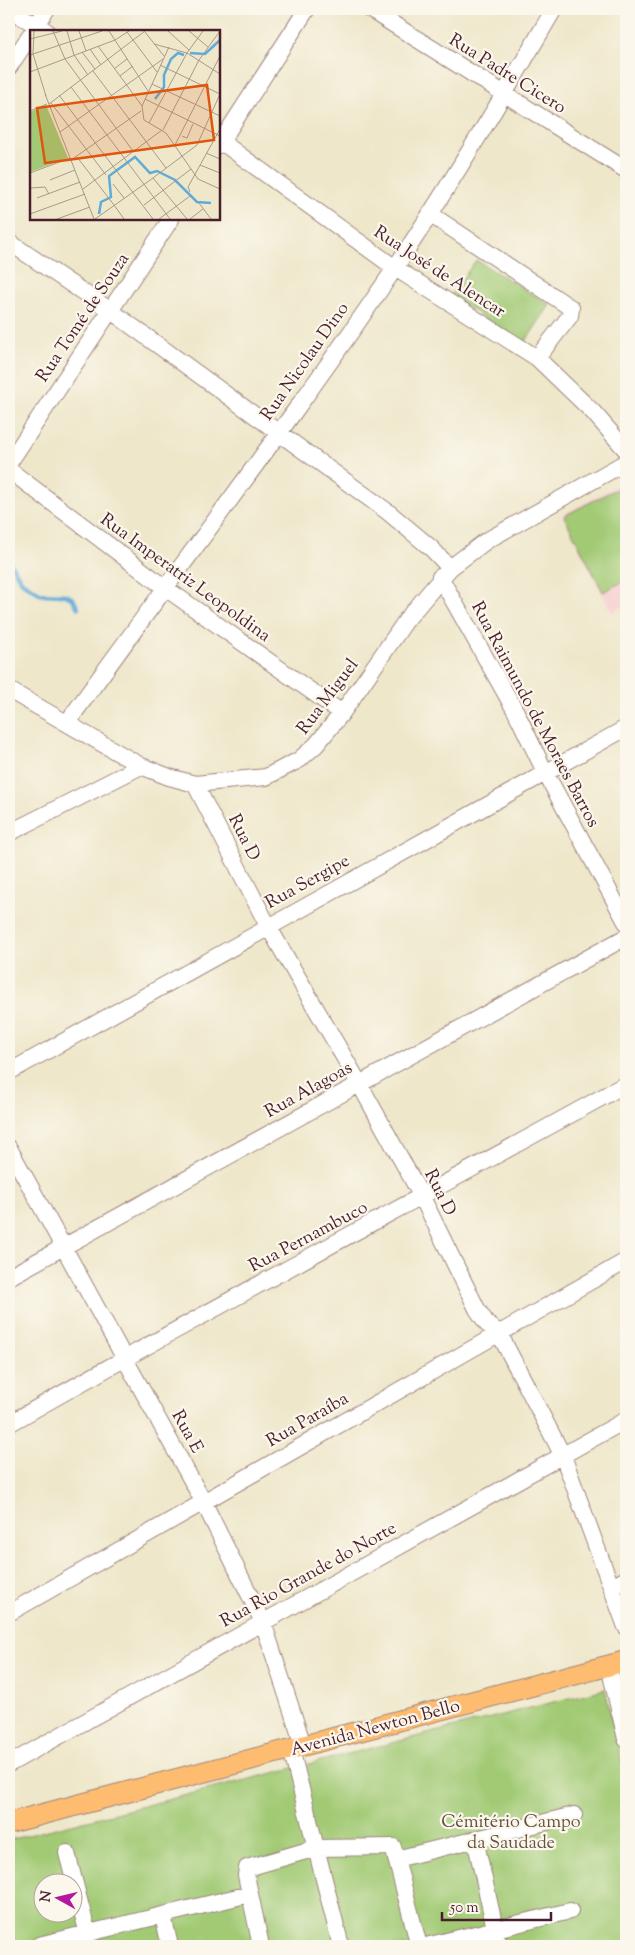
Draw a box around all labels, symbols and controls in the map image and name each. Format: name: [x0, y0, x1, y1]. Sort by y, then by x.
street label: Rua Padre Cicero: [443, 28, 571, 121]
inset map: [30, 30, 220, 220]
street label: Rua José de Alencar: [368, 220, 510, 325]
street label: Rua Tomé de Souza: [31, 248, 137, 388]
street label: Rua Nicolau Dino: [255, 298, 356, 427]
street label: Rua Imperatriz Leopoldina: [94, 508, 275, 649]
street label: Rua Raimundo de Moraes Barros: [463, 597, 605, 833]
street label: Rua Miguel: [291, 654, 366, 741]
street label: Rua D: [220, 810, 266, 866]
street label: Rua Sergipe: [261, 849, 355, 917]
street label: Rua Alagoas: [260, 1056, 357, 1126]
street label: Rua D: [416, 1165, 462, 1221]
street label: Rua Pernambuco: [245, 1195, 373, 1280]
street label: Rua Paraíba: [262, 1387, 354, 1455]
street label: Rua E: [164, 1406, 209, 1458]
street label: Rua Rio Grande do Norte: [216, 1516, 402, 1635]
street label: Avenida Newton Bello: [288, 1694, 463, 1764]
park label: Cémitério Campo da Saudade: [441, 1810, 581, 1857]
north arrow: [32, 1872, 82, 1922]
text: N: [36, 1890, 58, 1903]
scale bar: [442, 1890, 551, 1922]
text: 50 m: [449, 1898, 479, 1919]

